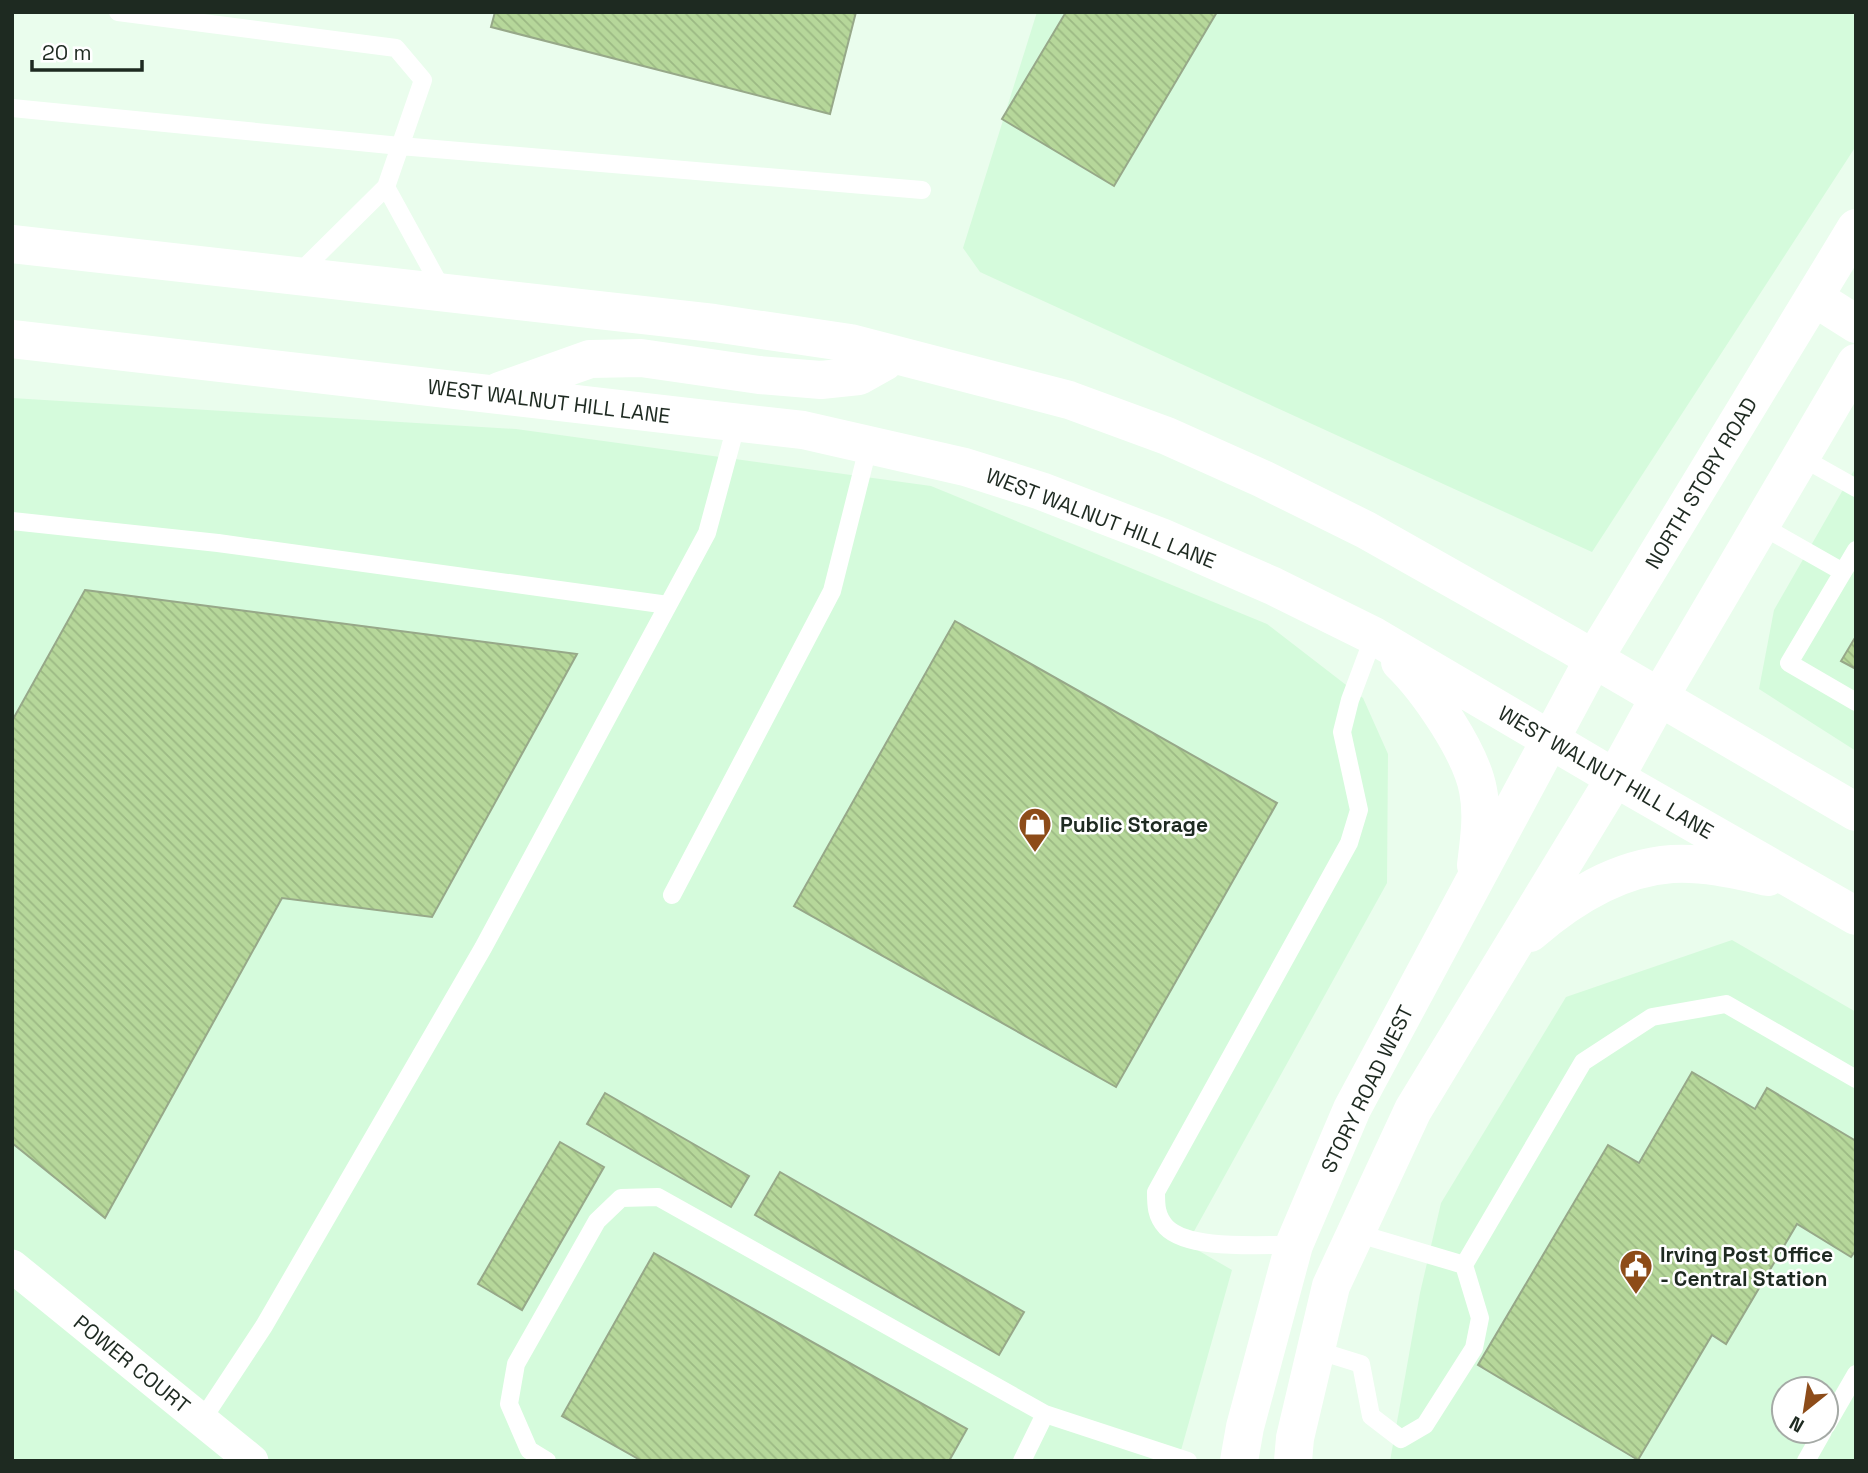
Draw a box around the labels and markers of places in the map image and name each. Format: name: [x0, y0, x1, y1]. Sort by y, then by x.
shop icon: Public Storage: [1016, 805, 1054, 854]
place label: Public Storage: [1060, 811, 1208, 838]
place label: Irving Post Office - Central Station: [1660, 1241, 1833, 1292]
public building icon: Irving Post Office - Central Station: [1617, 1247, 1655, 1296]

